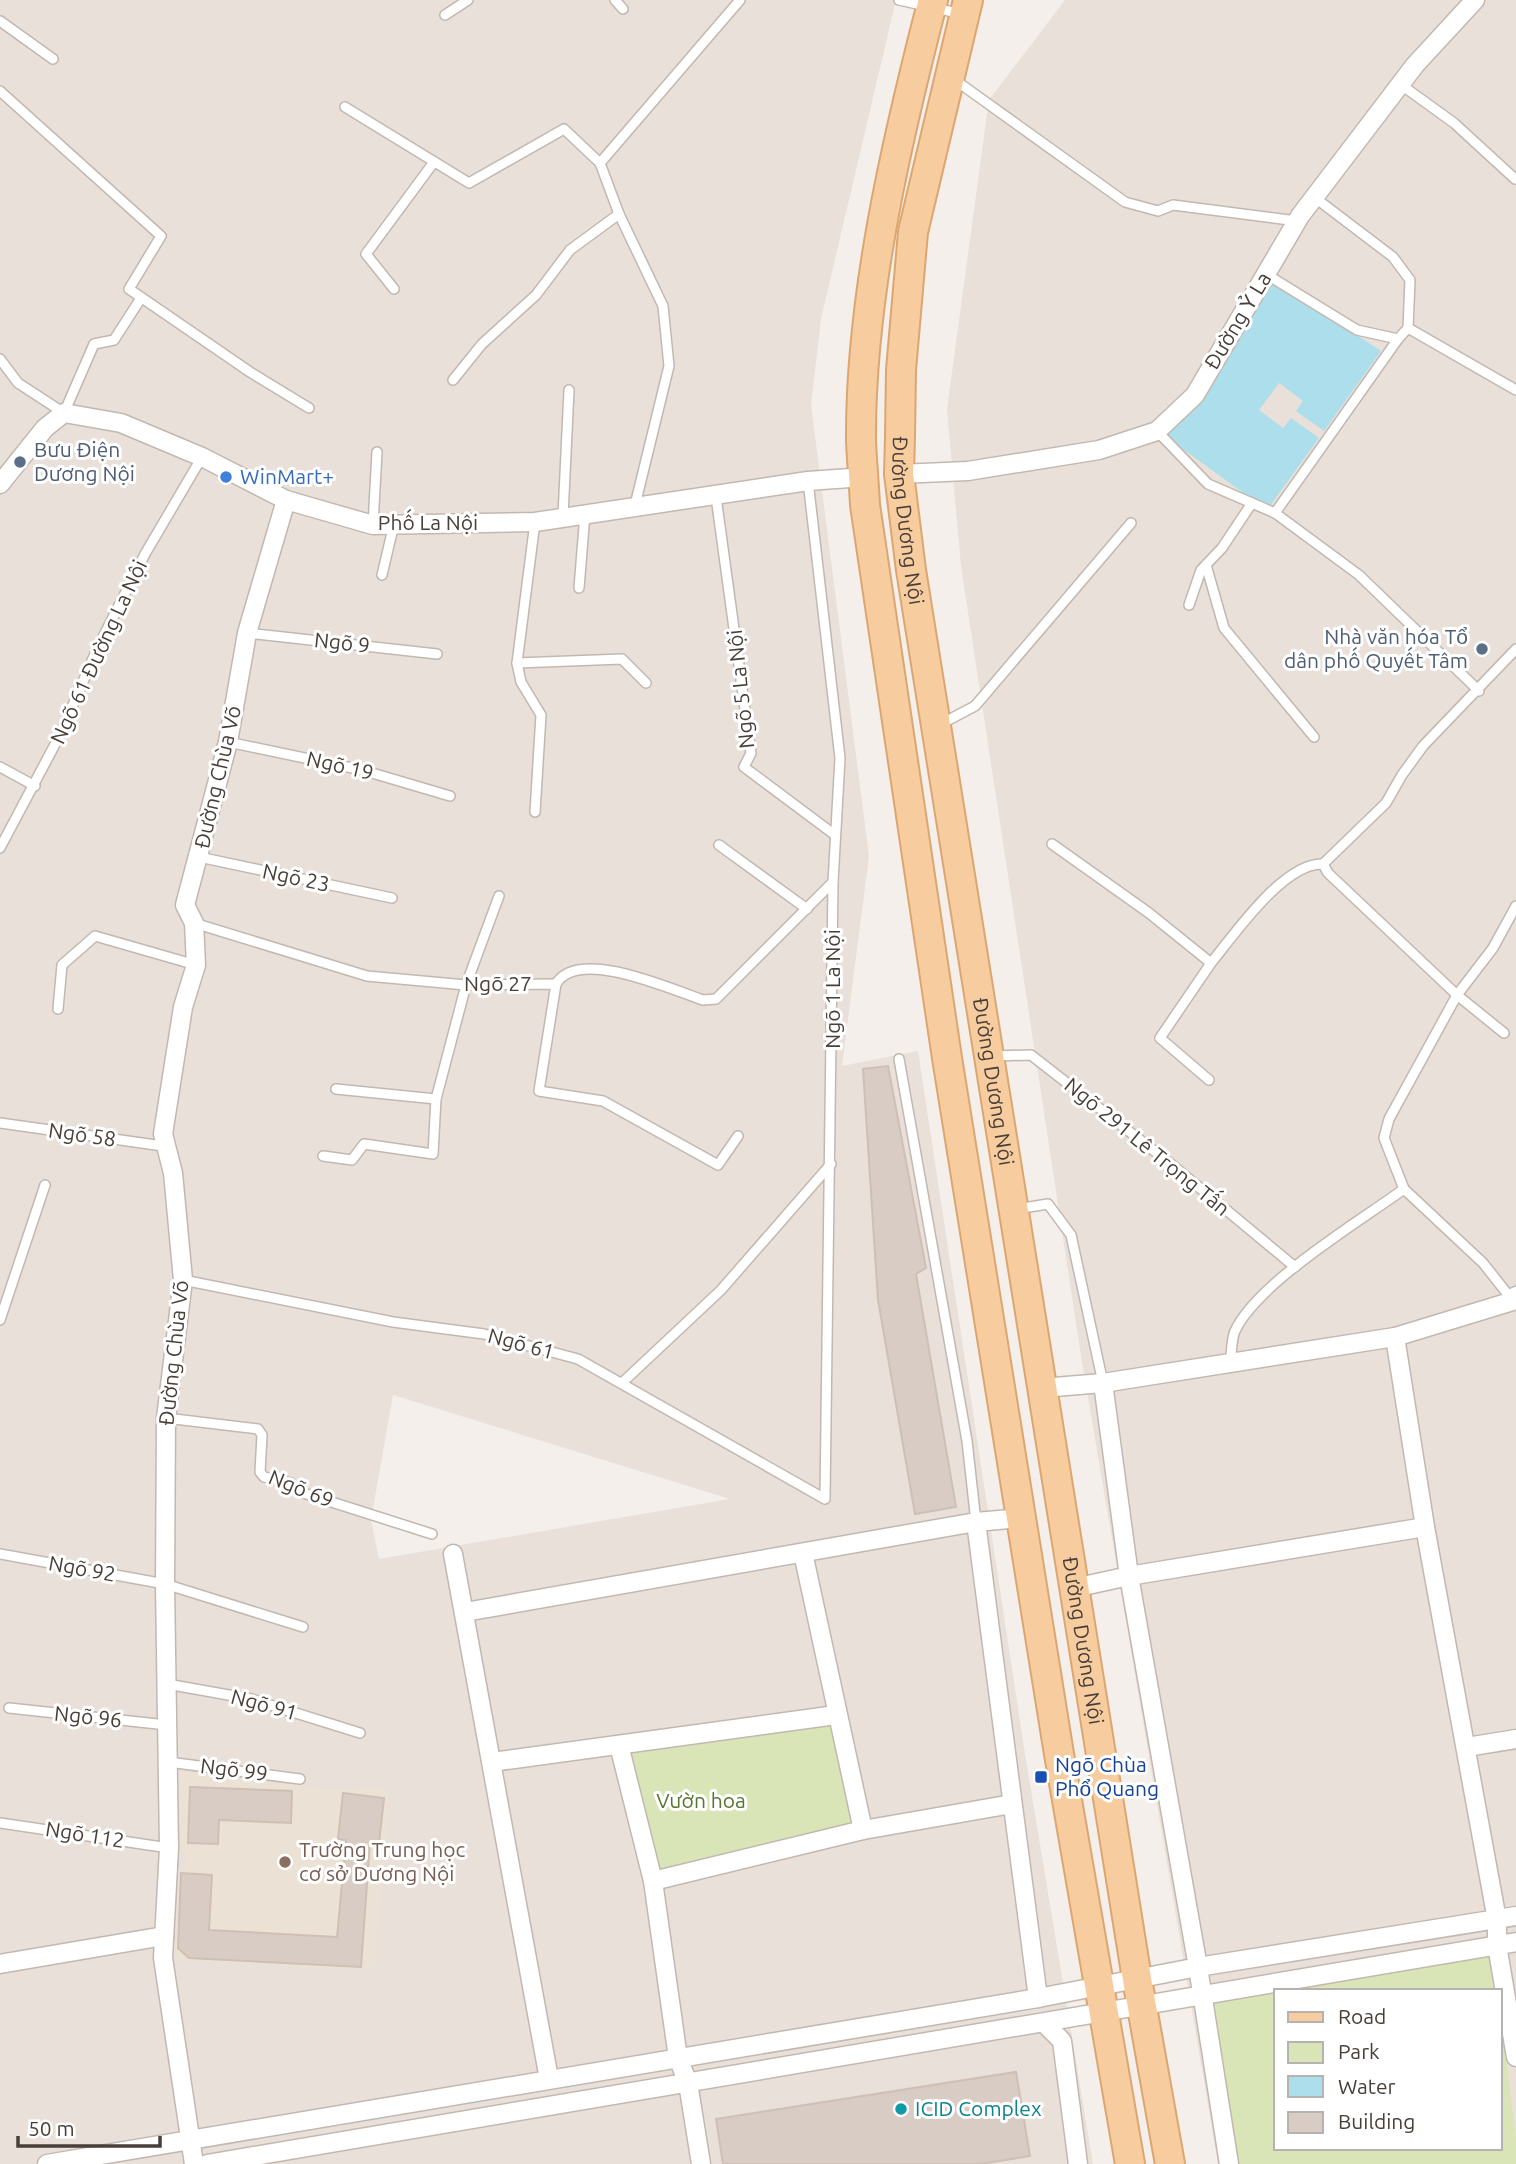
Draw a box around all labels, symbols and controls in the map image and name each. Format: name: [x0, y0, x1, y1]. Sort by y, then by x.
street label: Đường Ỷ La: [1199, 268, 1276, 373]
street label: Đường Dương Nội: [888, 436, 929, 606]
place label: Bưu Điện Dương Nội: [34, 437, 135, 485]
marker: Bưu Điện Dương Nội: [12, 454, 28, 470]
place label: WinMart+: [240, 464, 334, 488]
marker: WinMart+: [218, 469, 234, 485]
street label: Phố La Nội: [378, 508, 478, 534]
street label: Ngõ 61 Đường La Nội: [45, 556, 151, 747]
place label: Nhà văn hóa Tổ dân phố Quyết Tâm: [1284, 624, 1468, 672]
street label: Ngõ 9: [313, 627, 371, 657]
street label: Ngõ 5 La Nội: [722, 628, 758, 750]
marker: Nhà văn hóa Tổ dân phố Quyết Tâm: [1474, 641, 1490, 657]
street label: Đường Chùa Võ: [189, 703, 245, 851]
street label: Ngõ 19: [304, 746, 376, 784]
street label: Ngõ 23: [261, 858, 332, 896]
street label: Ngõ 1 La Nội: [820, 929, 844, 1049]
street label: Ngõ 27: [464, 971, 532, 995]
street label: Đường Dương Nội: [969, 996, 1019, 1167]
street label: Ngõ 291 Lê Trọng Tấn: [1060, 1071, 1236, 1220]
street label: Ngõ 58: [47, 1117, 117, 1151]
street label: Đường Chùa Võ: [153, 1279, 193, 1427]
street label: Ngõ 61: [485, 1323, 557, 1363]
street label: Ngõ 69: [265, 1464, 337, 1512]
street label: Ngõ 92: [47, 1550, 118, 1586]
street label: Đường Dương Nội: [1058, 1555, 1109, 1726]
street label: Ngõ 91: [228, 1684, 300, 1724]
street label: Ngõ 96: [53, 1701, 123, 1731]
place label: Ngõ Chùa Phổ Quang: [1055, 1752, 1159, 1800]
street label: Ngõ 99: [199, 1753, 269, 1785]
marker: Ngõ Chùa Phổ Quang: [1033, 1769, 1049, 1785]
park label: Vườn hoa: [656, 1788, 746, 1812]
street label: Ngõ 112: [44, 1816, 126, 1852]
place label: Trường Trung học cơ sở Dương Nội: [299, 1837, 466, 1885]
marker: Trường Trung học cơ sở Dương Nội: [277, 1854, 293, 1870]
legend: [1274, 1989, 1502, 2150]
text: Road: [1338, 2004, 1386, 2028]
text: Park: [1338, 2039, 1380, 2063]
text: Water: [1338, 2074, 1396, 2098]
place label: ICID Complex: [915, 2096, 1042, 2120]
marker: ICID Complex: [893, 2101, 909, 2117]
scale bar: [18, 2104, 159, 2148]
text: Building: [1338, 2109, 1415, 2133]
text: 50 m: [28, 2116, 75, 2140]

